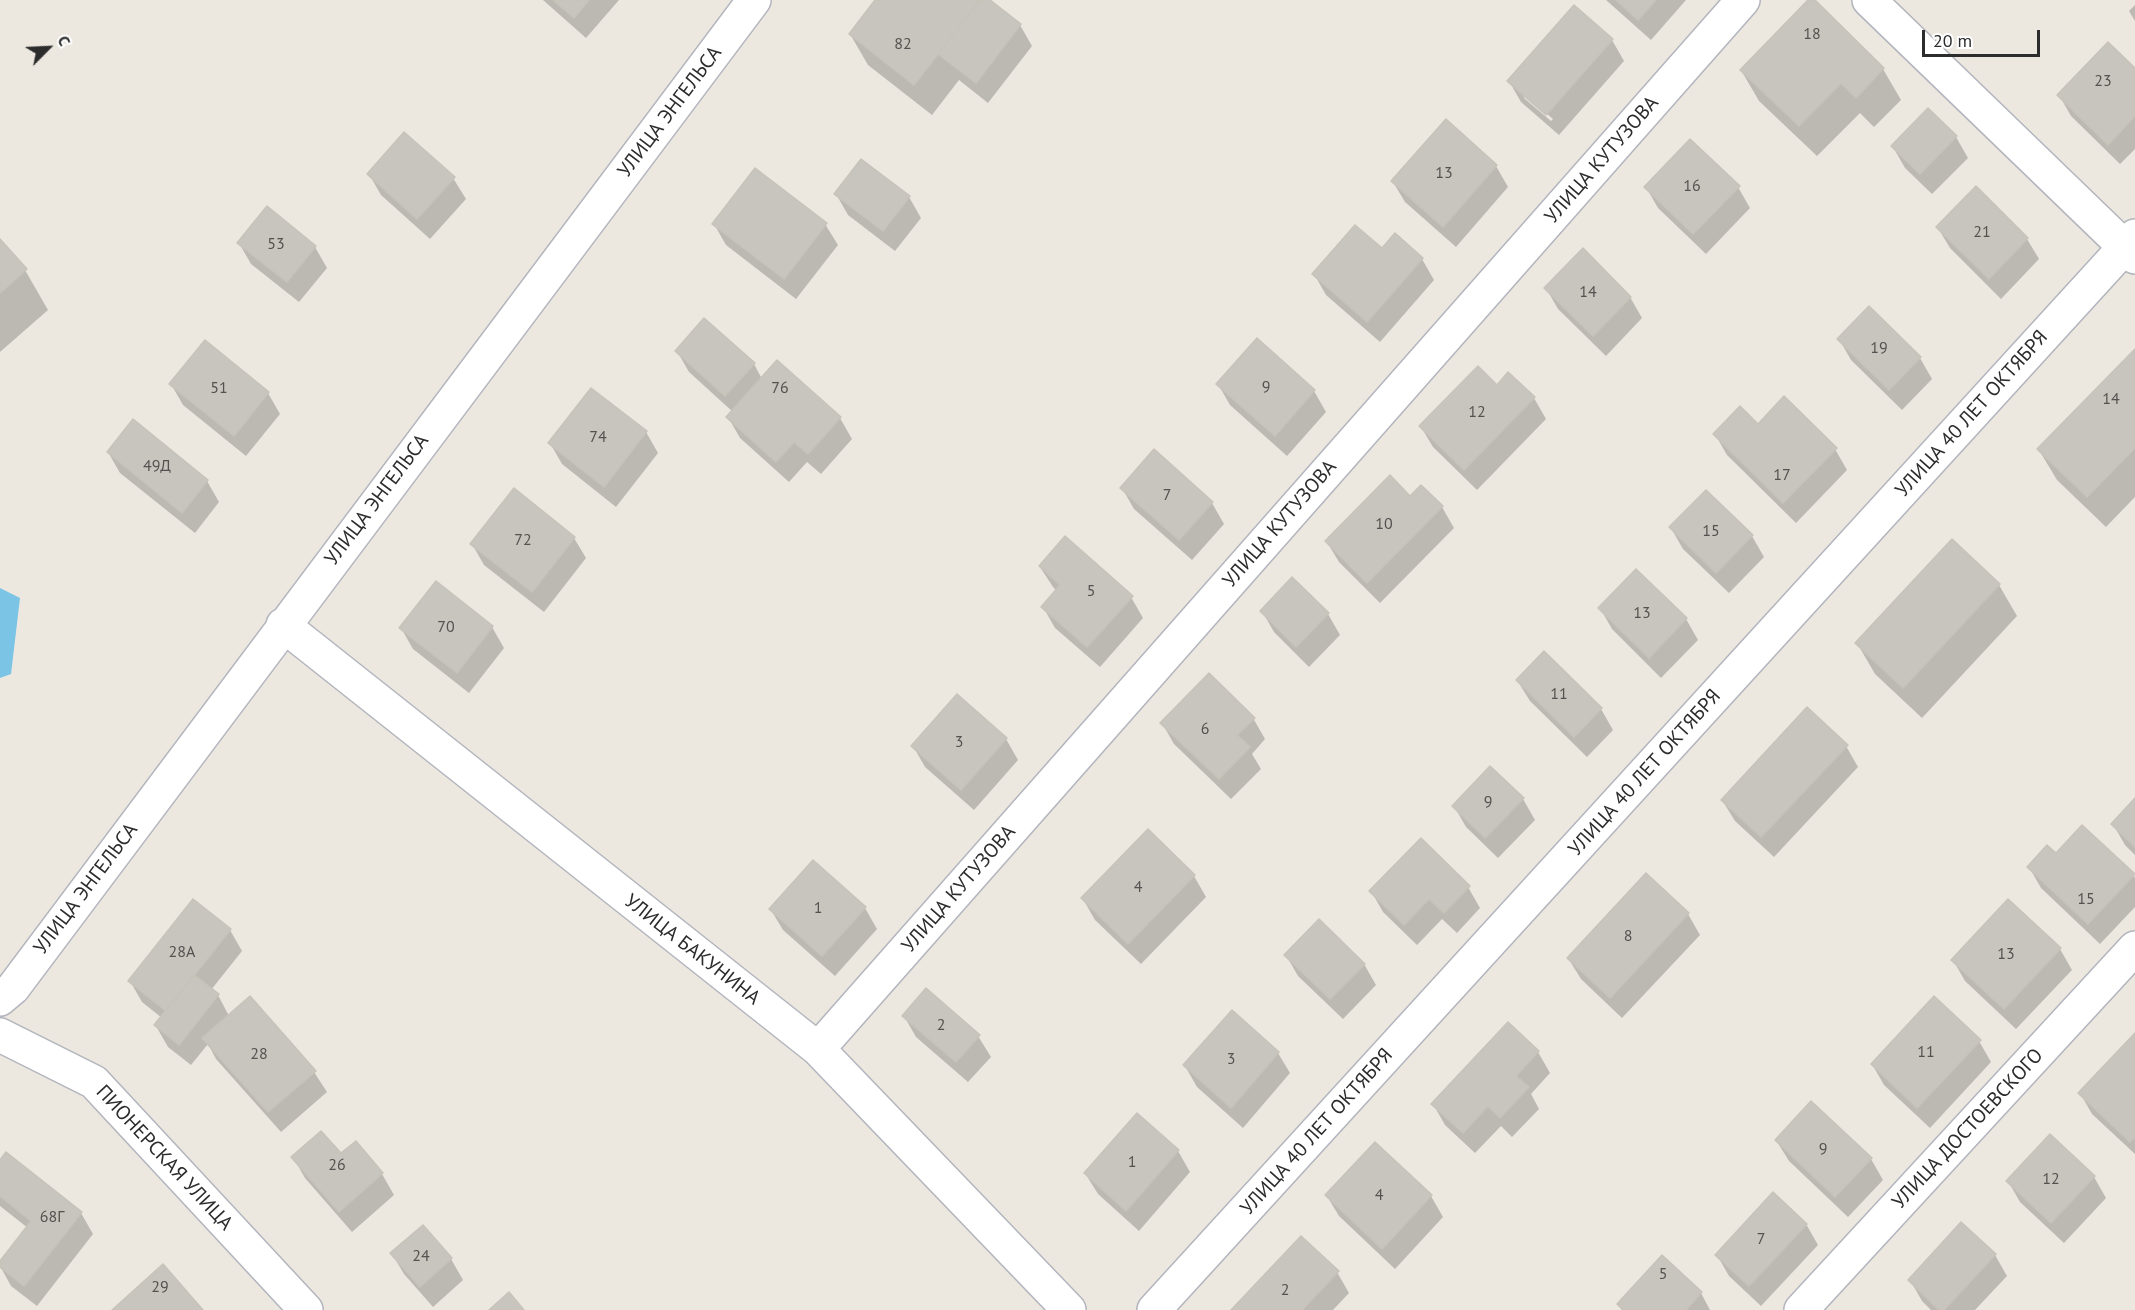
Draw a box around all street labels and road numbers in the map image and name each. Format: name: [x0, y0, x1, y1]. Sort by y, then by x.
street label: УЛИЦА ЭНГЕЛЬСА: [613, 42, 727, 182]
street label: УЛИЦА КУТУЗОВА: [1540, 91, 1664, 229]
street label: УЛИЦА 40 ЛЕТ ОКТЯБРЯ: [1891, 326, 2053, 502]
street label: УЛИЦА ЭНГЕЛЬСА: [320, 430, 434, 570]
street label: УЛИЦА КУТУЗОВА: [1218, 455, 1342, 593]
street label: УЛИЦА 40 ЛЕТ ОКТЯБРЯ: [1564, 685, 1726, 861]
street label: УЛИЦА ЭНГЕЛЬСА: [29, 819, 143, 959]
street label: УЛИЦА КУТУЗОВА: [897, 820, 1021, 958]
street label: УЛИЦА БАКУНИНА: [619, 890, 765, 1010]
street label: УЛИЦА 40 ЛЕТ ОКТЯБРЯ: [1236, 1044, 1398, 1220]
street label: УЛИЦА ДОСТОЕВСКОГО: [1888, 1044, 2048, 1214]
street label: ПИОНЕРСКАЯ УЛИЦА: [91, 1081, 237, 1235]

